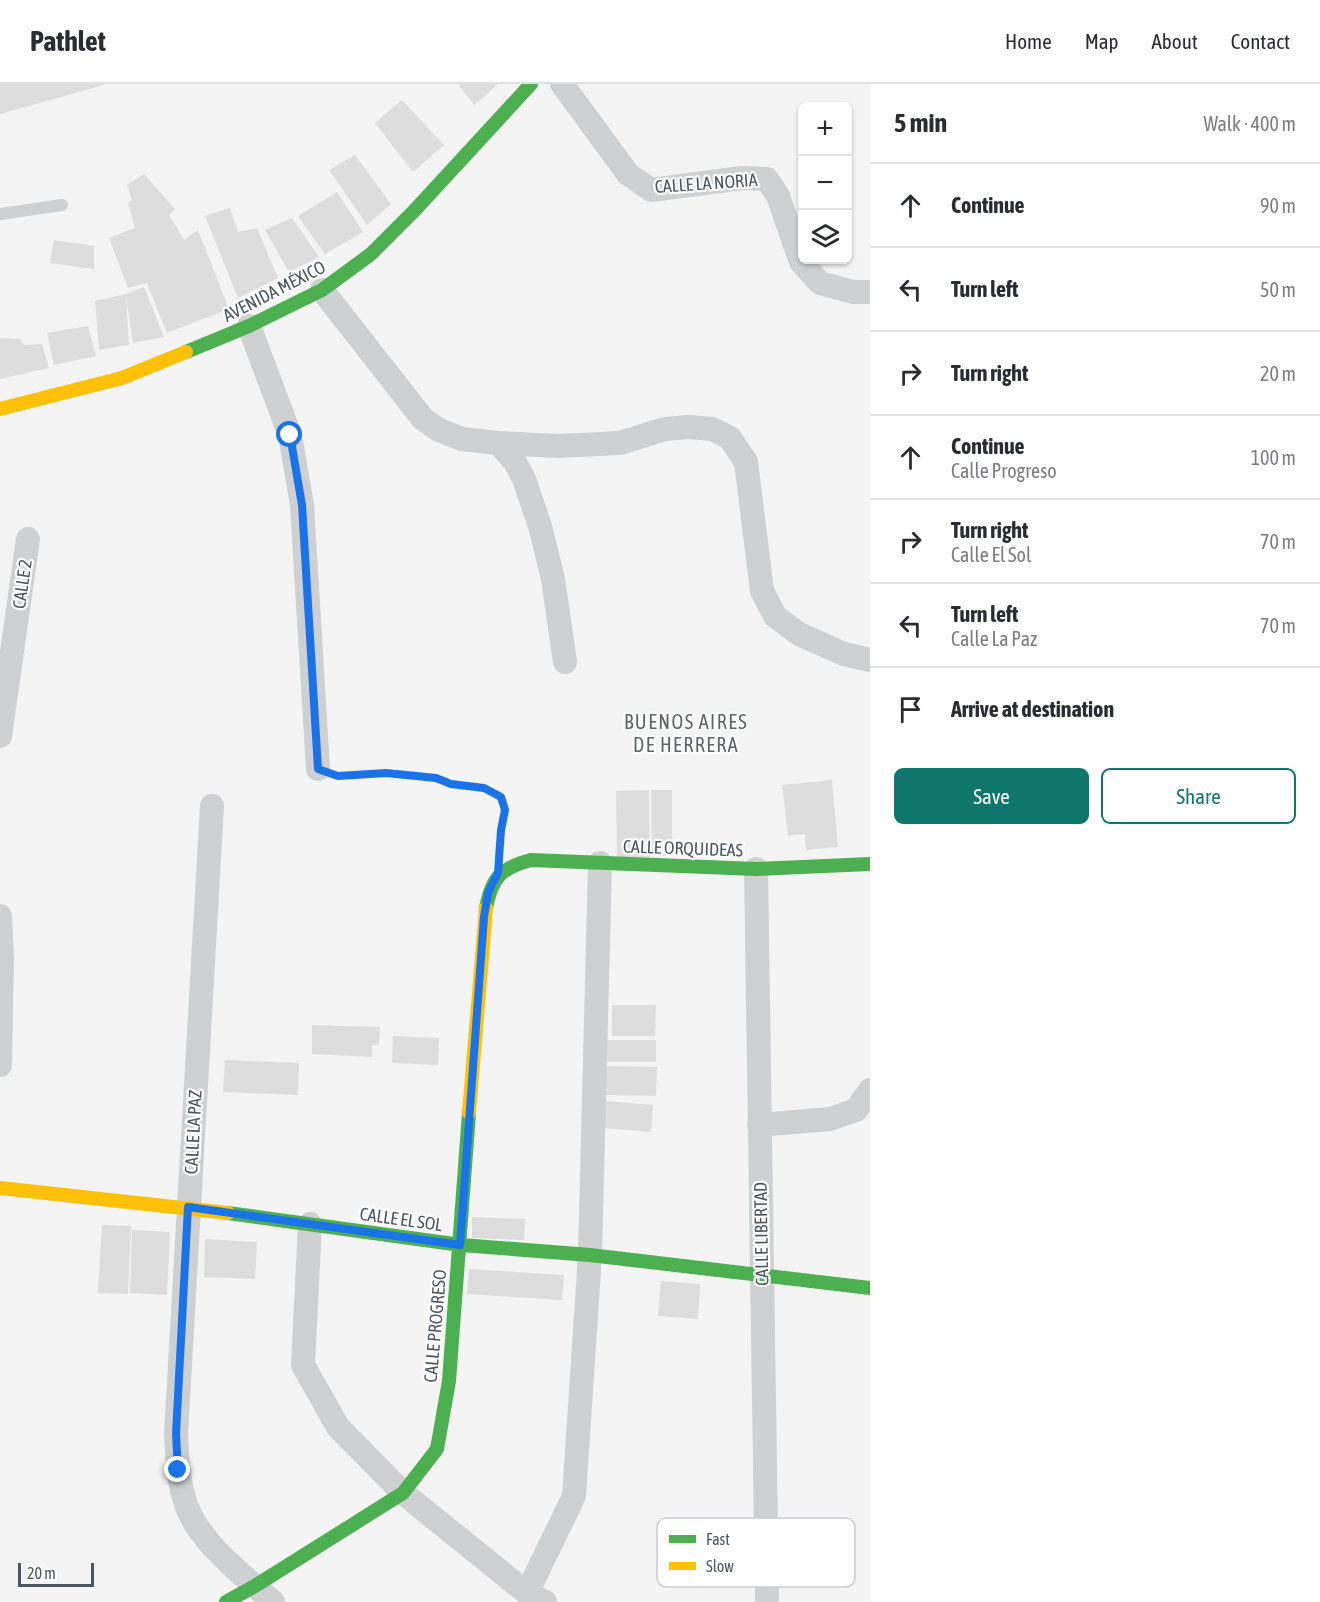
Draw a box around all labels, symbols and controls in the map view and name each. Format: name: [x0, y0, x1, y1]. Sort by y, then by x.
text: Pathlet: [30, 25, 106, 57]
text: Home: [1005, 29, 1052, 53]
text: Map: [1085, 29, 1119, 53]
text: About: [1152, 29, 1198, 53]
text: Contact: [1231, 29, 1290, 53]
map controls: [798, 102, 852, 264]
button: +: [798, 102, 852, 156]
text: 5 min: [894, 108, 947, 138]
text: Walk · 400 m: [1204, 112, 1296, 135]
button: −: [798, 156, 852, 210]
street label: CALLE LA NORIA: [654, 169, 758, 197]
icon: ahead: [894, 189, 927, 222]
text: Continue: [951, 192, 1025, 218]
text: 90 m: [1260, 194, 1296, 217]
button: layers: [798, 210, 852, 264]
street label: AVENIDA MÉXICO: [219, 256, 329, 326]
icon: left: [894, 273, 927, 306]
text: Turn left: [951, 276, 1018, 302]
text: 50 m: [1260, 278, 1296, 301]
icon: right: [894, 357, 927, 390]
text: Turn right: [951, 360, 1028, 386]
text: 20 m: [1260, 362, 1296, 385]
route start: [276, 421, 302, 447]
text: Continue: [951, 433, 1025, 459]
icon: ahead: [894, 441, 927, 474]
text: 100 m: [1251, 446, 1296, 469]
text: Calle Progreso: [951, 459, 1057, 482]
text: Turn right: [951, 517, 1028, 543]
icon: right: [894, 525, 927, 558]
text: 70 m: [1260, 530, 1296, 553]
text: Calle El Sol: [951, 543, 1031, 566]
street label: CALLE 2: [8, 558, 36, 610]
text: Turn left: [951, 601, 1018, 627]
icon: left: [894, 609, 927, 642]
text: 70 m: [1260, 614, 1296, 637]
text: Calle La Paz: [951, 627, 1037, 650]
icon: arrive: [894, 693, 927, 726]
text: Arrive at destination: [951, 696, 1114, 722]
district label: BUENOS AIRES DE HERRERA: [624, 710, 748, 756]
button: Save: [894, 768, 1089, 824]
button: Share: [1101, 768, 1296, 824]
street label: CALLE ORQUIDEAS: [623, 835, 744, 861]
street label: CALLE LA PAZ: [180, 1089, 206, 1175]
street label: CALLE LIBERTAD: [750, 1182, 772, 1286]
street label: CALLE EL SOL: [358, 1203, 444, 1235]
street label: CALLE PROGRESO: [420, 1269, 450, 1383]
route end: [164, 1456, 190, 1482]
legend: [657, 1518, 855, 1587]
text: Fast: [706, 1530, 730, 1548]
text: Slow: [706, 1557, 734, 1575]
scale bar: [18, 1560, 94, 1588]
text: 20 m: [27, 1564, 56, 1582]

